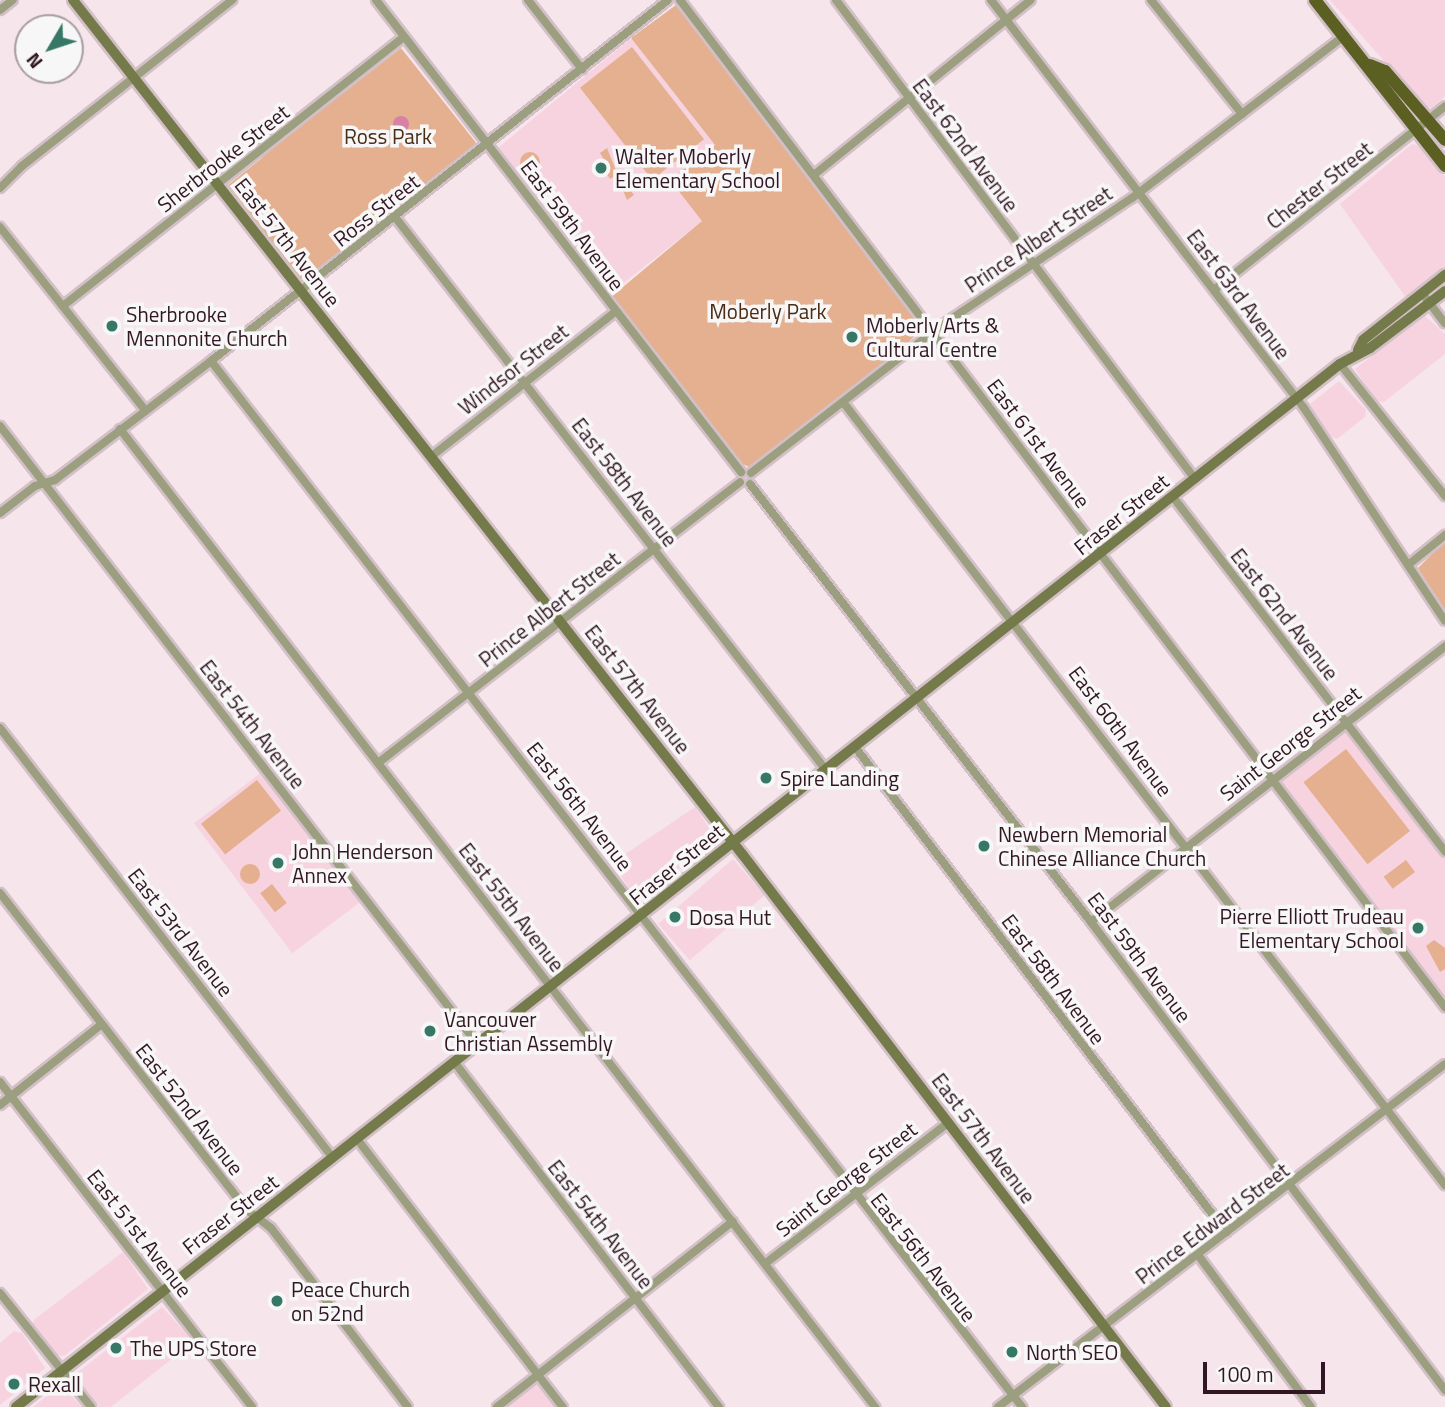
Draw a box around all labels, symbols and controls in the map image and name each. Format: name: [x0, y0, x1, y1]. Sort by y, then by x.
north arrow: [14, 14, 84, 84]
text: N: [18, 47, 49, 76]
street label: East 62nd Avenue: [908, 73, 1024, 217]
street label: Sherbrooke Street: [152, 99, 294, 217]
park label: Ross Park: [344, 123, 432, 149]
street label: Chester Street: [1261, 136, 1377, 234]
place label: Walter Moberly Elementary School: [615, 143, 780, 193]
street label: East 59th Avenue: [516, 155, 630, 295]
marker: Walter Moberly Elementary School: [593, 160, 609, 176]
street label: Ross Street: [328, 169, 424, 251]
street label: East 57th Avenue: [230, 173, 346, 311]
street label: Prince Albert Street: [960, 180, 1116, 298]
street label: East 63rd Avenue: [1182, 224, 1296, 364]
park label: Moberly Park: [709, 298, 827, 324]
place label: Sherbrooke Mennonite Church: [126, 301, 288, 351]
place label: Moberly Arts & Cultural Centre: [866, 312, 999, 362]
marker: Sherbrooke Mennonite Church: [104, 318, 120, 334]
street label: Windsor Street: [453, 318, 573, 420]
marker: Moberly Arts & Cultural Centre: [844, 329, 860, 345]
street label: East 61st Avenue: [982, 374, 1096, 512]
street label: East 58th Avenue: [567, 413, 683, 551]
street label: Fraser Street: [1068, 468, 1174, 560]
street label: East 62nd Avenue: [1226, 543, 1344, 685]
street label: Prince Albert Street: [473, 546, 625, 672]
street label: East 57th Avenue: [580, 620, 696, 758]
street label: East 54th Avenue: [195, 655, 311, 793]
street label: East 60th Avenue: [1064, 661, 1178, 801]
street label: Saint George Street: [1215, 680, 1365, 806]
street label: East 56th Avenue: [522, 737, 638, 875]
place label: Spire Landing: [780, 765, 899, 791]
marker: Spire Landing: [758, 770, 774, 786]
street label: Fraser Street: [623, 818, 729, 910]
place label: Newbern Memorial Chinese Alliance Church: [998, 821, 1206, 871]
place label: John Henderson Annex: [292, 838, 433, 888]
street label: East 55th Avenue: [454, 838, 570, 976]
marker: Newbern Memorial Chinese Alliance Church: [976, 838, 992, 854]
marker: John Henderson Annex: [270, 855, 286, 871]
street label: East 53rd Avenue: [123, 863, 239, 1001]
street label: East 59th Avenue: [1083, 887, 1197, 1027]
place label: Pierre Elliott Trudeau Elementary School: [1219, 903, 1404, 953]
place label: Dosa Hut: [689, 904, 771, 930]
marker: Dosa Hut: [667, 909, 683, 925]
street label: East 58th Avenue: [997, 909, 1111, 1049]
marker: Pierre Elliott Trudeau Elementary School: [1410, 920, 1426, 936]
place label: Vancouver Christian Assembly: [444, 1006, 613, 1056]
marker: Vancouver Christian Assembly: [422, 1023, 438, 1039]
street label: East 52nd Avenue: [131, 1038, 249, 1180]
street label: East 57th Avenue: [927, 1068, 1041, 1208]
street label: Saint George Street: [771, 1116, 921, 1242]
street label: East 54th Avenue: [543, 1155, 659, 1293]
street label: Prince Edward Street: [1130, 1157, 1294, 1289]
street label: East 51st Avenue: [82, 1164, 198, 1302]
street label: Fraser Street: [177, 1169, 283, 1259]
street label: East 56th Avenue: [866, 1188, 982, 1326]
place label: Peace Church on 52nd: [291, 1276, 410, 1326]
marker: Peace Church on 52nd: [269, 1293, 285, 1309]
place label: The UPS Store: [130, 1335, 257, 1361]
place label: North SEO: [1026, 1339, 1118, 1365]
marker: The UPS Store: [108, 1340, 124, 1356]
marker: North SEO: [1004, 1344, 1020, 1360]
scale bar: [1207, 1348, 1330, 1392]
text: 100 m: [1216, 1358, 1273, 1390]
place label: Rexall: [28, 1371, 81, 1397]
marker: Rexall: [6, 1376, 22, 1392]

